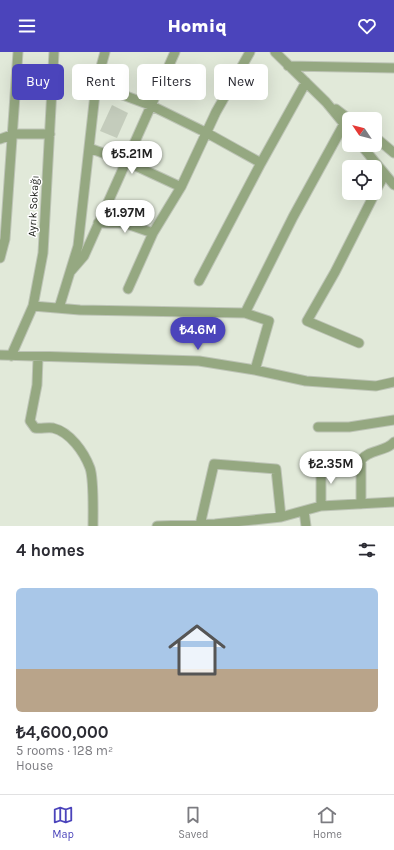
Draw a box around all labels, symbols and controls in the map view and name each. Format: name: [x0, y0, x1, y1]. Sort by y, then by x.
icon: menu: [16, 15, 38, 37]
text: Homiq: [167, 15, 227, 37]
icon: heart: [356, 15, 378, 37]
chip: Buy: [12, 64, 64, 100]
chip: Rent: [72, 64, 129, 100]
chip: Filters: [137, 64, 206, 100]
chip: New: [214, 64, 268, 100]
north arrow: [342, 112, 382, 152]
map controls: [342, 112, 382, 200]
pin: ₺5.21M: [99, 141, 165, 175]
text: ₺5.21M: [111, 146, 153, 161]
button: locate: [342, 160, 382, 200]
street label: Ayrık Sokağı: [25, 175, 42, 237]
pin: ₺1.97M: [92, 200, 158, 234]
text: ₺1.97M: [105, 205, 145, 220]
pin: ₺4.6M: [170, 317, 226, 351]
text: ₺4.6M: [179, 322, 217, 337]
pin: ₺2.35M: [298, 451, 364, 485]
text: ₺2.35M: [308, 456, 354, 471]
icon: filters: [356, 539, 378, 561]
text: 4 homes: [16, 540, 85, 560]
icon: home: [161, 614, 233, 686]
text: ₺4,600,000: [16, 722, 109, 742]
text: 5 rooms · 128 m²: [16, 743, 113, 758]
text: House: [16, 758, 53, 773]
tab: Map: [52, 804, 74, 841]
tab: Saved: [178, 804, 209, 841]
tab: Home: [313, 804, 342, 841]

